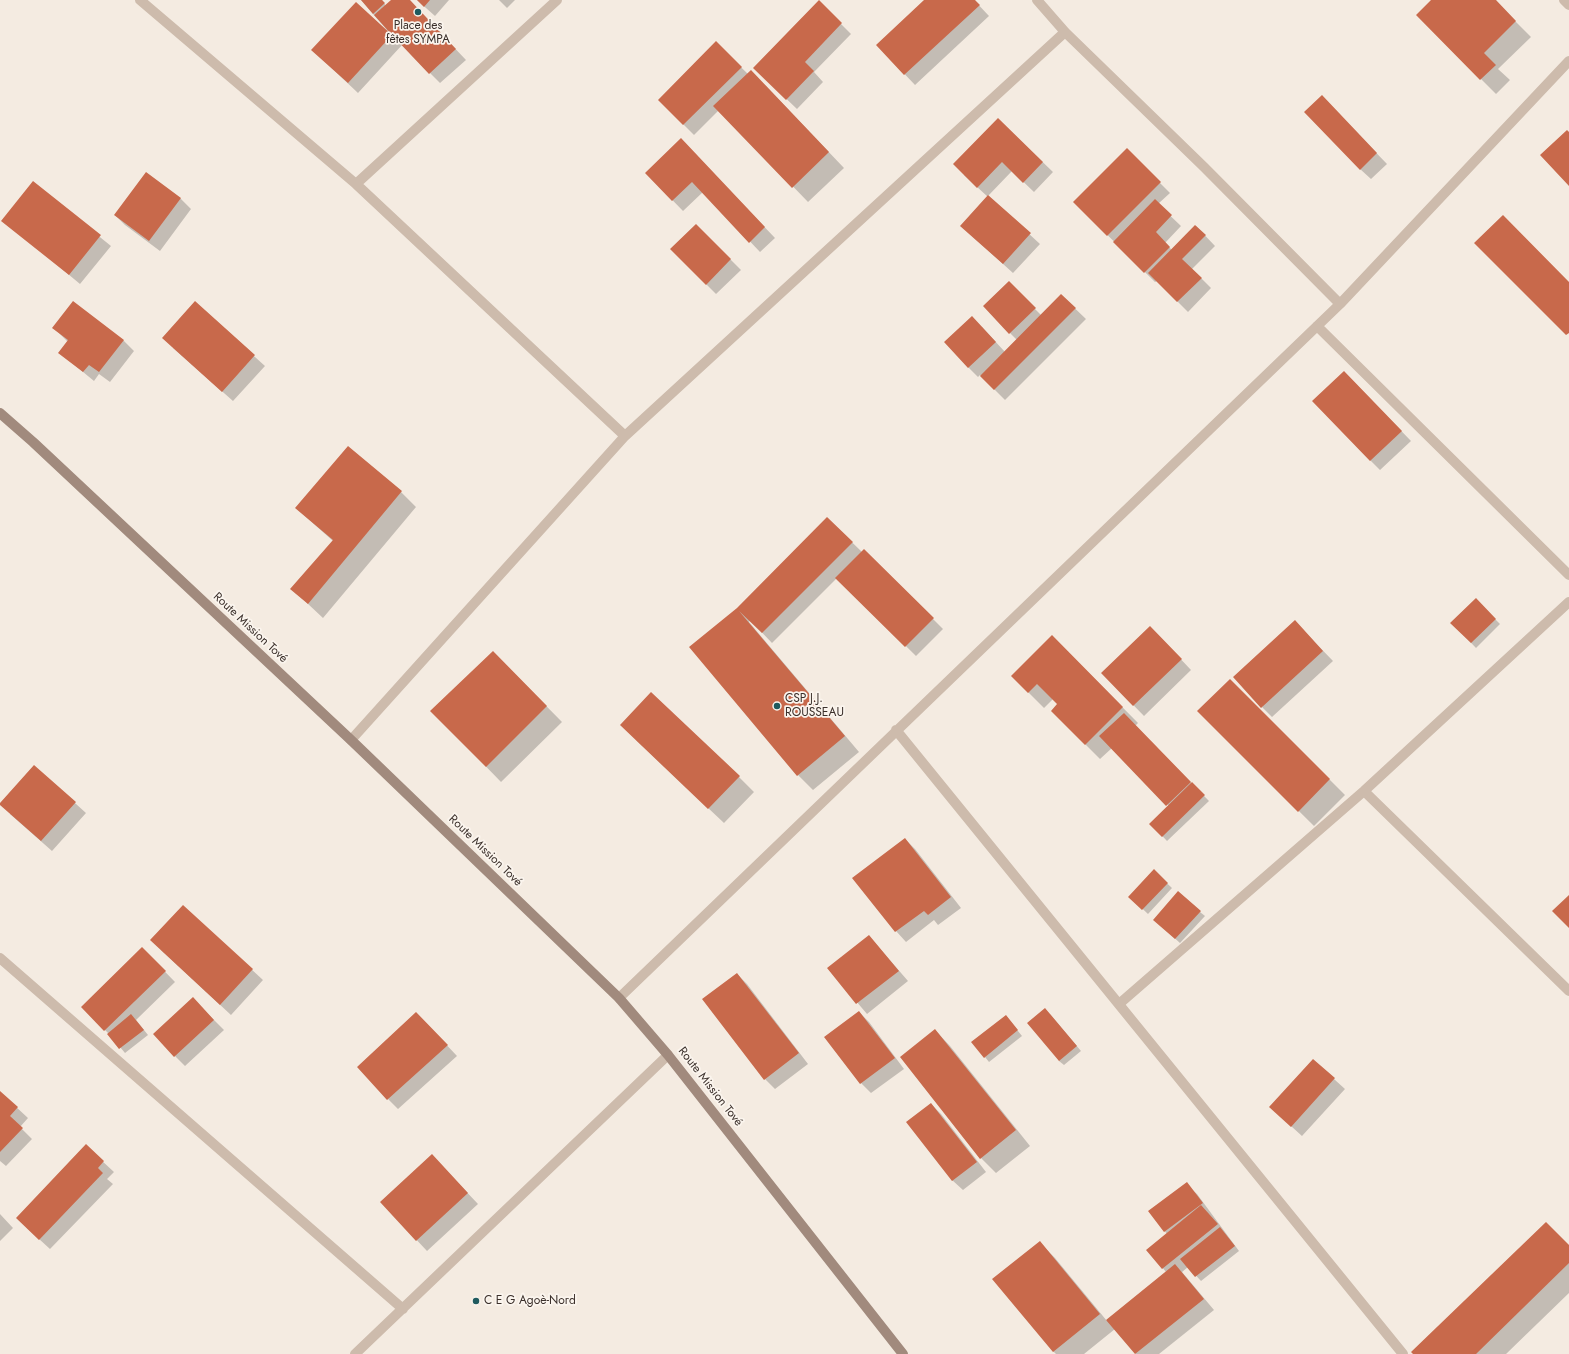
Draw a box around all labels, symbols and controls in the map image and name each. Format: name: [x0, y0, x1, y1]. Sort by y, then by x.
marker: Place des fêtes SYMPA: [413, 7, 423, 17]
place label: Place des fêtes SYMPA: [386, 19, 450, 47]
street label: Route Mission Tové: [210, 590, 290, 666]
place label: CSP J.J. ROUSSEAU: [785, 692, 844, 720]
marker: CSP J.J. ROUSSEAU: [772, 701, 782, 711]
street label: Route Mission Tové: [445, 812, 525, 890]
street label: Route Mission Tové: [675, 1045, 745, 1129]
place label: C E G Agoè-Nord: [484, 1294, 576, 1308]
marker: C E G Agoè-Nord: [471, 1296, 481, 1306]

